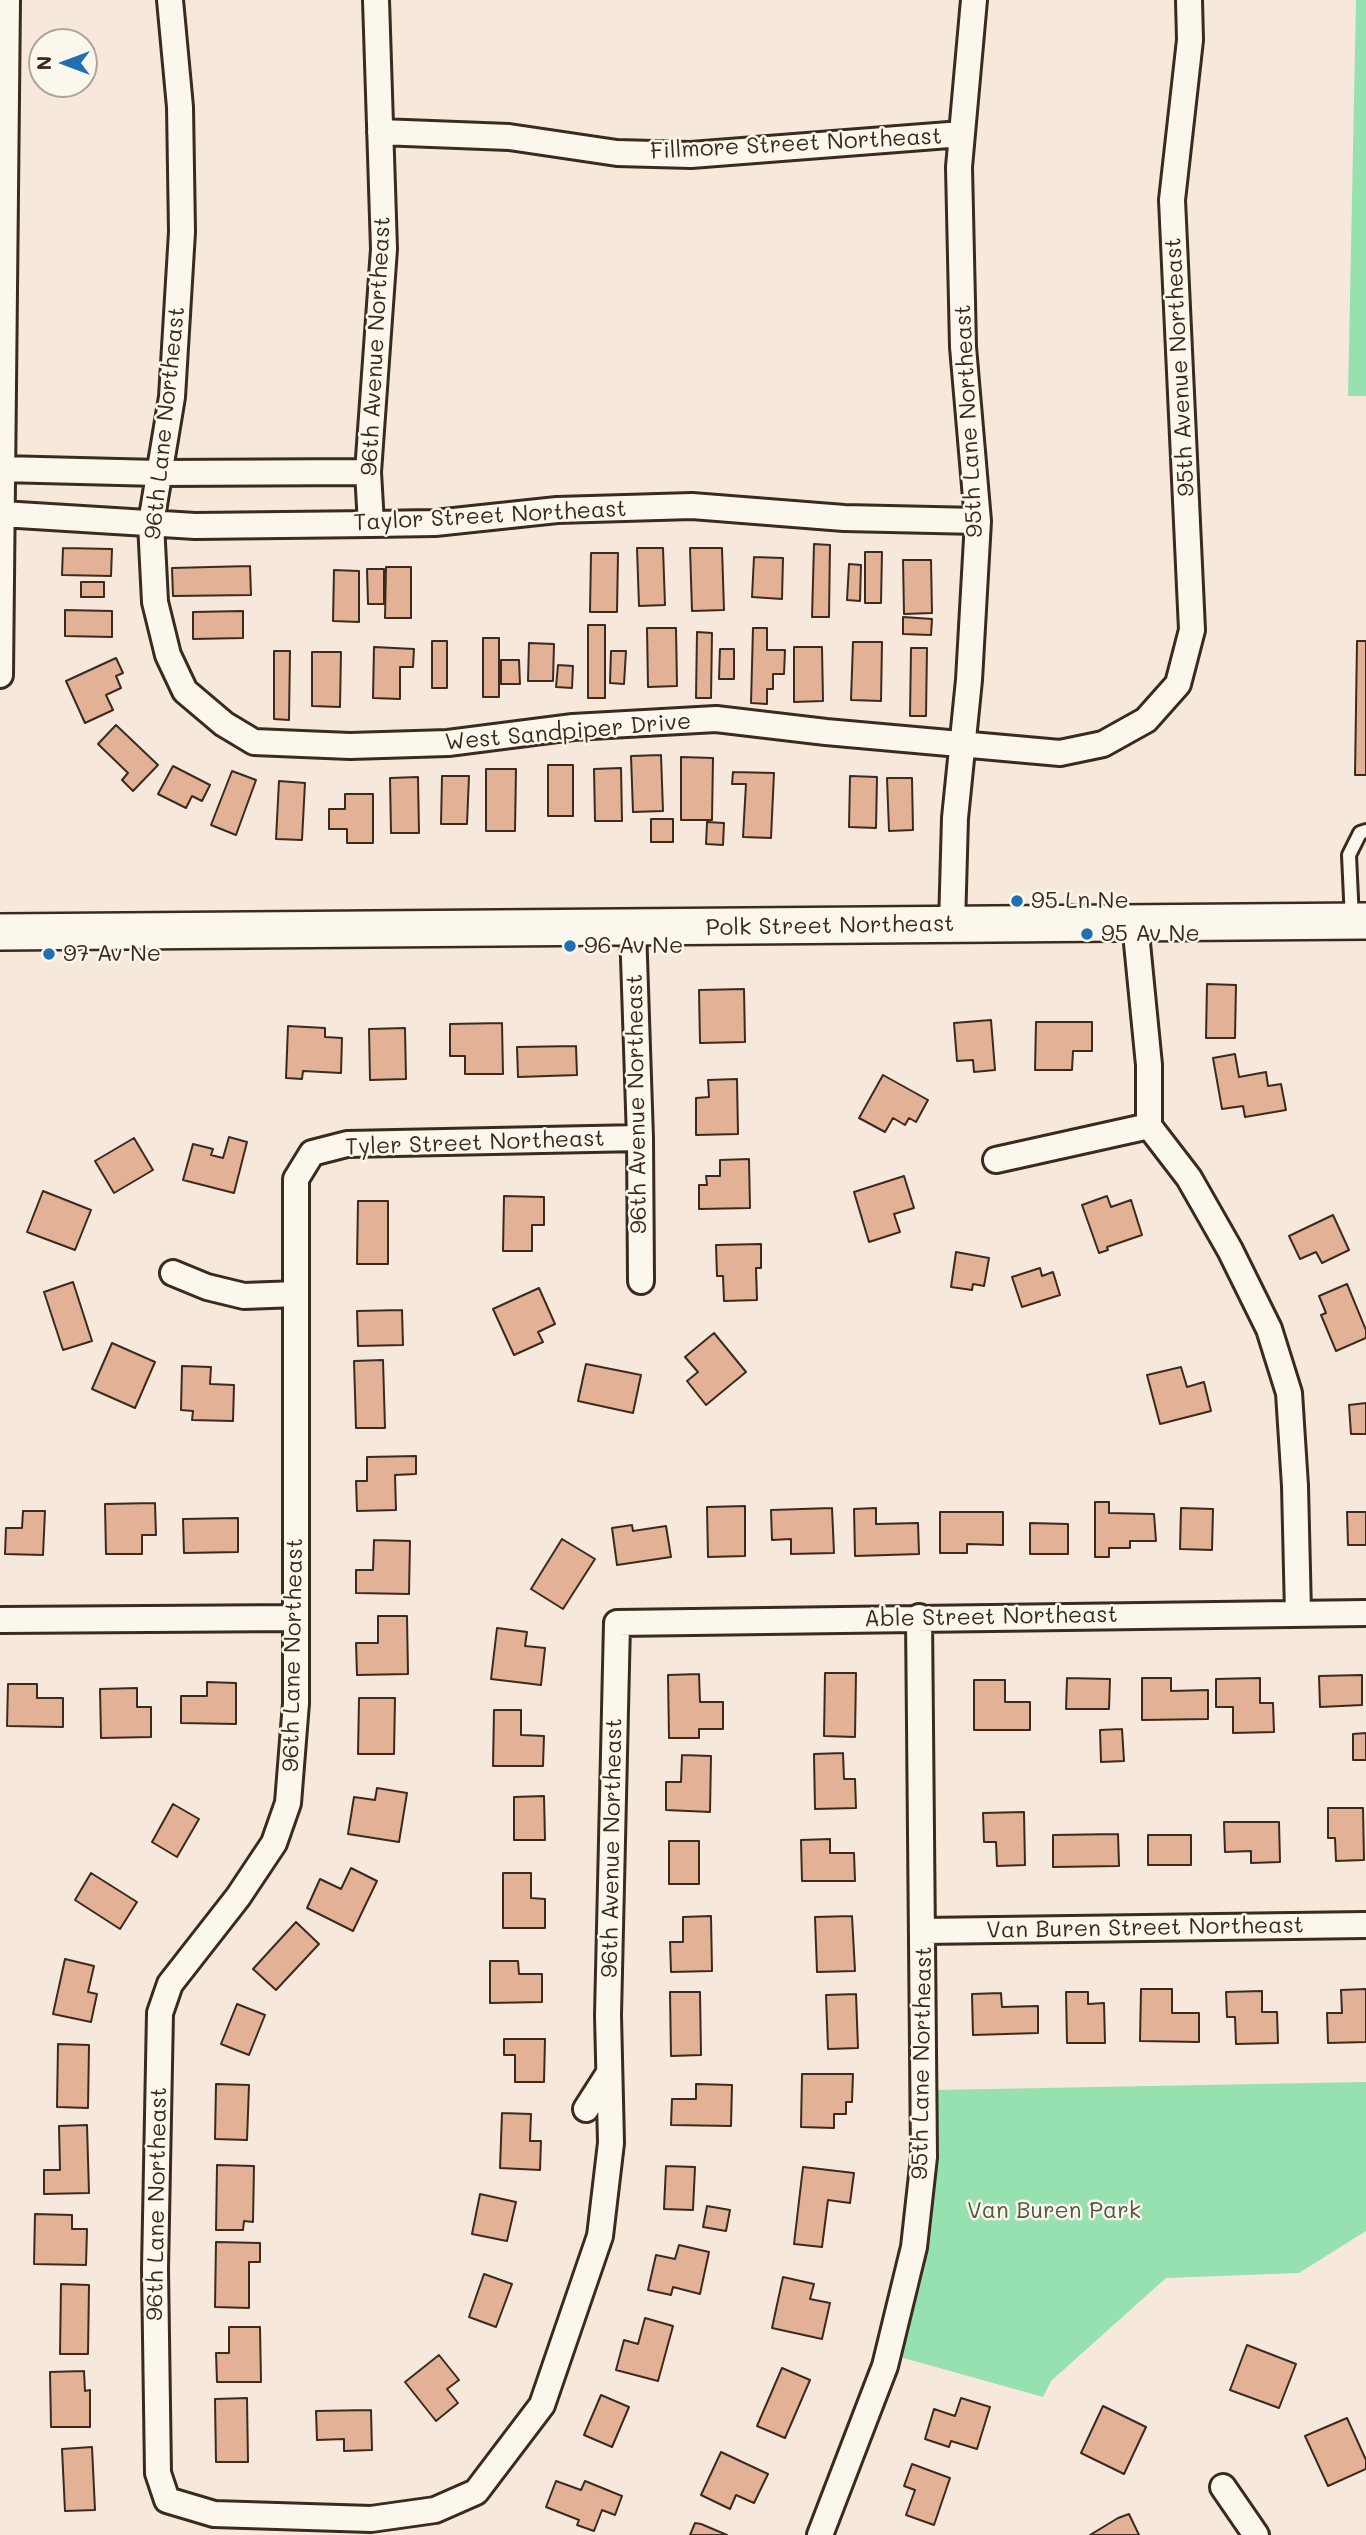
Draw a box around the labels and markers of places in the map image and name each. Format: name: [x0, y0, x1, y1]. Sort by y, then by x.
place label: 95 Ln Ne: [1031, 887, 1129, 915]
marker: 95 Ln Ne: [1009, 893, 1025, 909]
place label: 95 Av Ne: [1101, 920, 1200, 948]
marker: 95 Av Ne: [1079, 926, 1095, 942]
place label: 96 Av Ne: [584, 932, 683, 960]
marker: 96 Av Ne: [562, 938, 578, 954]
place label: 97 Av Ne: [63, 940, 161, 968]
marker: 97 Av Ne: [41, 946, 57, 962]

